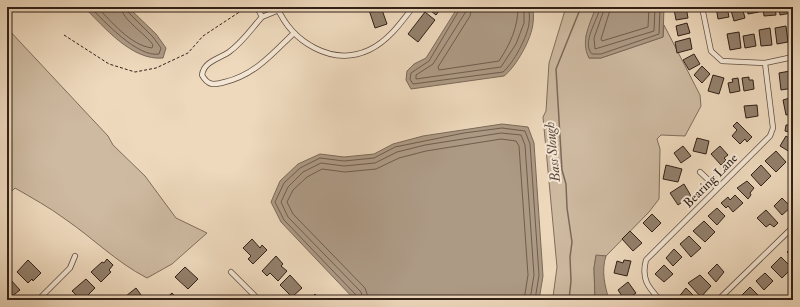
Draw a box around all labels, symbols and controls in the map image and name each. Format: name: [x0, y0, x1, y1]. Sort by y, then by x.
water label: Bass Slough: [541, 121, 564, 184]
street label: Bearing Lane: [680, 150, 742, 211]

